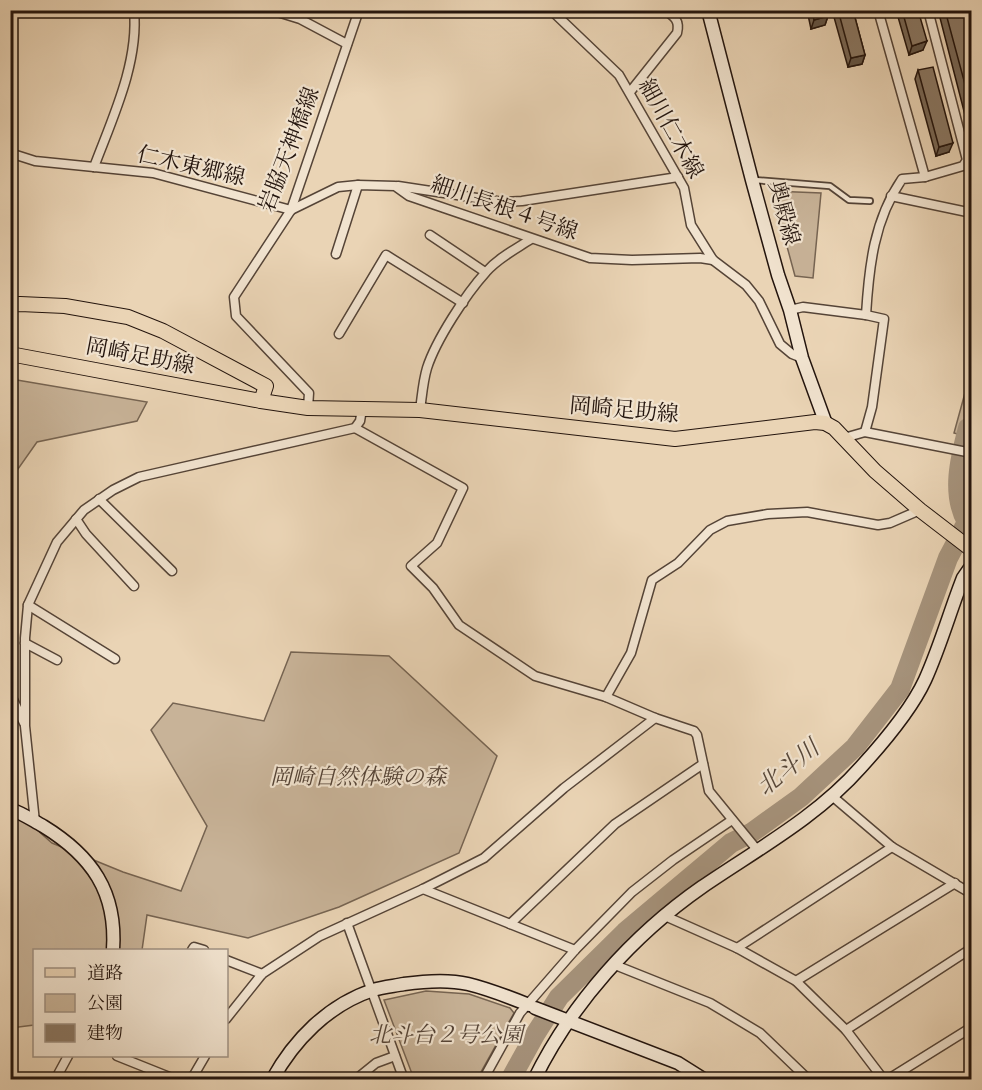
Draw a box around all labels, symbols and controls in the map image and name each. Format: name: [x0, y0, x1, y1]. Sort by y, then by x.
street label: 細川仁木線: [634, 75, 708, 182]
street label: 岩脇天神橋線: [254, 84, 324, 216]
street label: 仁木東郷線: [135, 142, 248, 190]
street label: 細川長根４号線: [428, 172, 581, 244]
street label: 奥殿線: [764, 178, 804, 248]
street label: 岡崎足助線: [84, 334, 196, 378]
street label: 岡崎足助線: [568, 393, 680, 427]
water label: 北斗川: [752, 733, 827, 801]
park label: 岡崎自然体験の森: [270, 765, 448, 789]
legend: [33, 949, 228, 1057]
text: 道路: [87, 963, 123, 983]
text: 公園: [87, 994, 123, 1013]
text: 建物: [87, 1023, 123, 1043]
park label: 北斗台２号公園: [369, 1023, 526, 1047]

